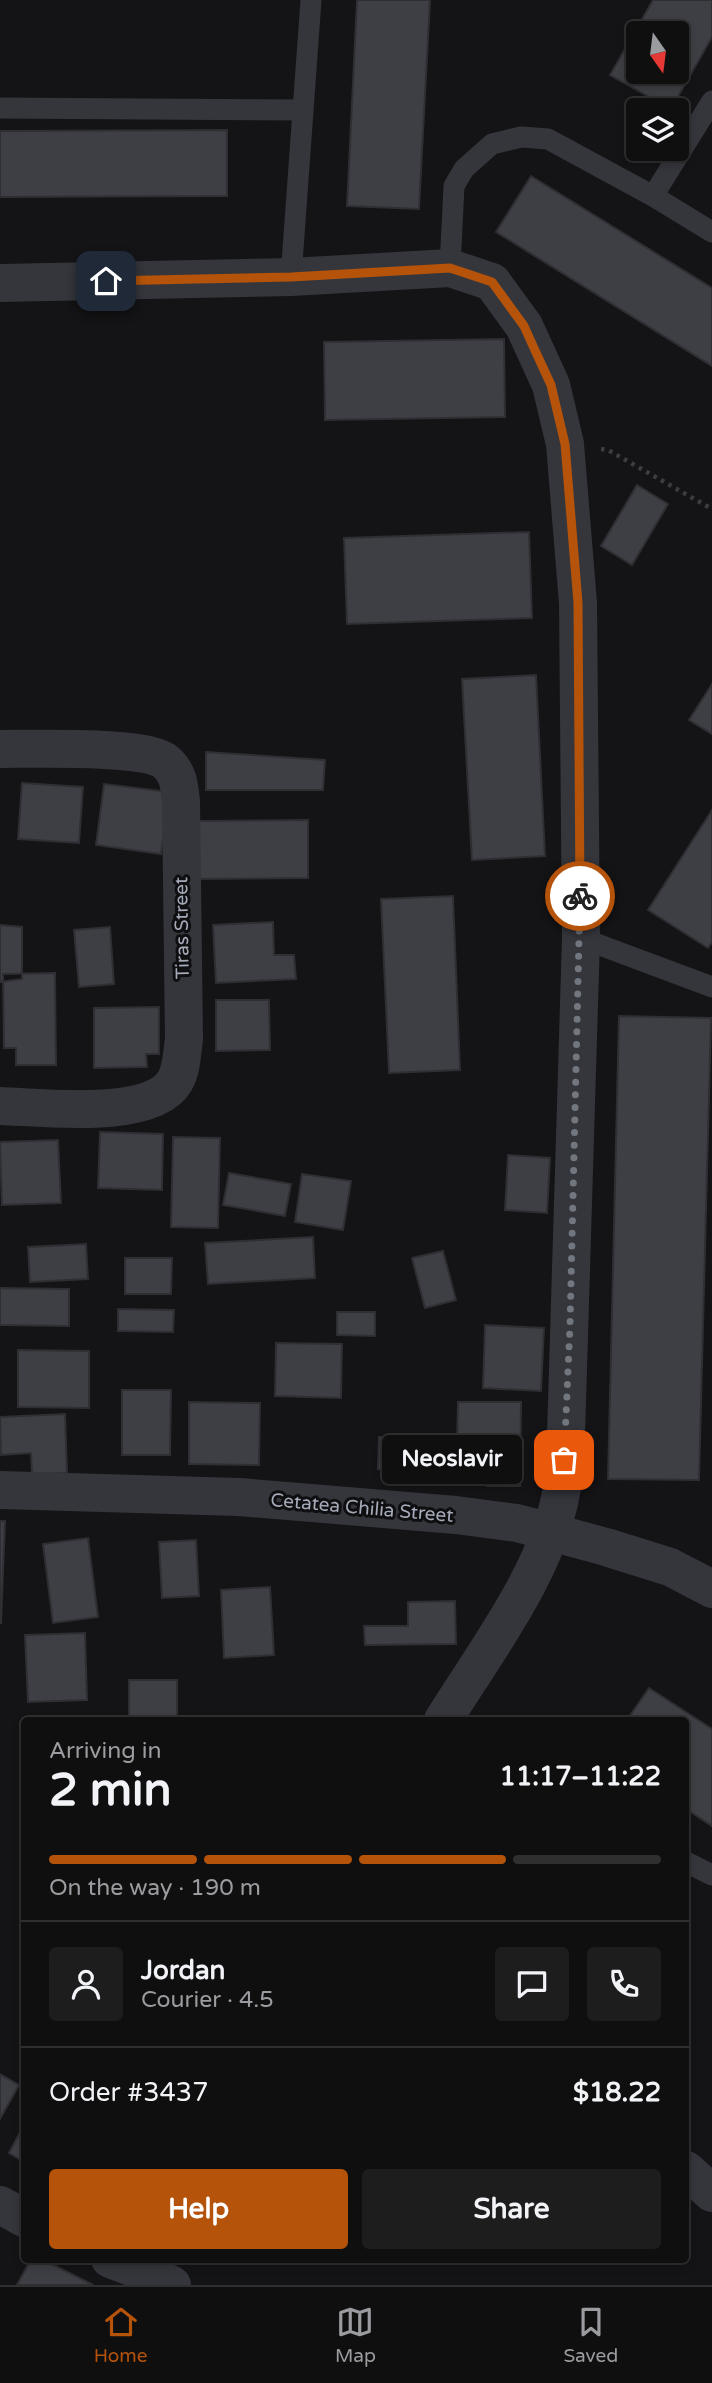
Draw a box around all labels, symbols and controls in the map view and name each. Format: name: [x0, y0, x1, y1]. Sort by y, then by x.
north arrow: [626, 21, 690, 84]
map controls: [626, 21, 689, 161]
button: layers: [626, 98, 689, 161]
pin: [76, 251, 136, 311]
icon: home: [87, 262, 125, 300]
courier: [545, 861, 615, 931]
street label: Tiras Street: [170, 877, 194, 979]
icon: bike: [561, 877, 599, 915]
pin: [534, 1430, 594, 1490]
callout: Neoslavir: [382, 1436, 522, 1484]
icon: bag: [545, 1441, 583, 1479]
text: Neoslavir: [401, 1445, 503, 1473]
street label: Cetatea Chilia Street: [270, 1489, 454, 1527]
text: Arriving in: [49, 1737, 162, 1765]
text: 11:17–11:22: [500, 1761, 661, 1792]
text: 2 min: [49, 1763, 172, 1818]
text: On the way · 190 m: [49, 1874, 261, 1902]
button: person: [49, 1947, 123, 2021]
button: chat: [495, 1947, 569, 2021]
button: phone: [587, 1947, 661, 2021]
text: Jordan: [141, 1955, 225, 1986]
text: Courier · 4.5: [141, 1986, 274, 2014]
text: Order #3437: [49, 2077, 209, 2108]
text: $18.22: [573, 2077, 661, 2108]
button: Help: [49, 2169, 348, 2249]
button: Share: [362, 2169, 661, 2249]
tab: Home: [94, 2303, 148, 2367]
tab: Map: [335, 2303, 376, 2367]
tab: Saved: [563, 2303, 618, 2367]

